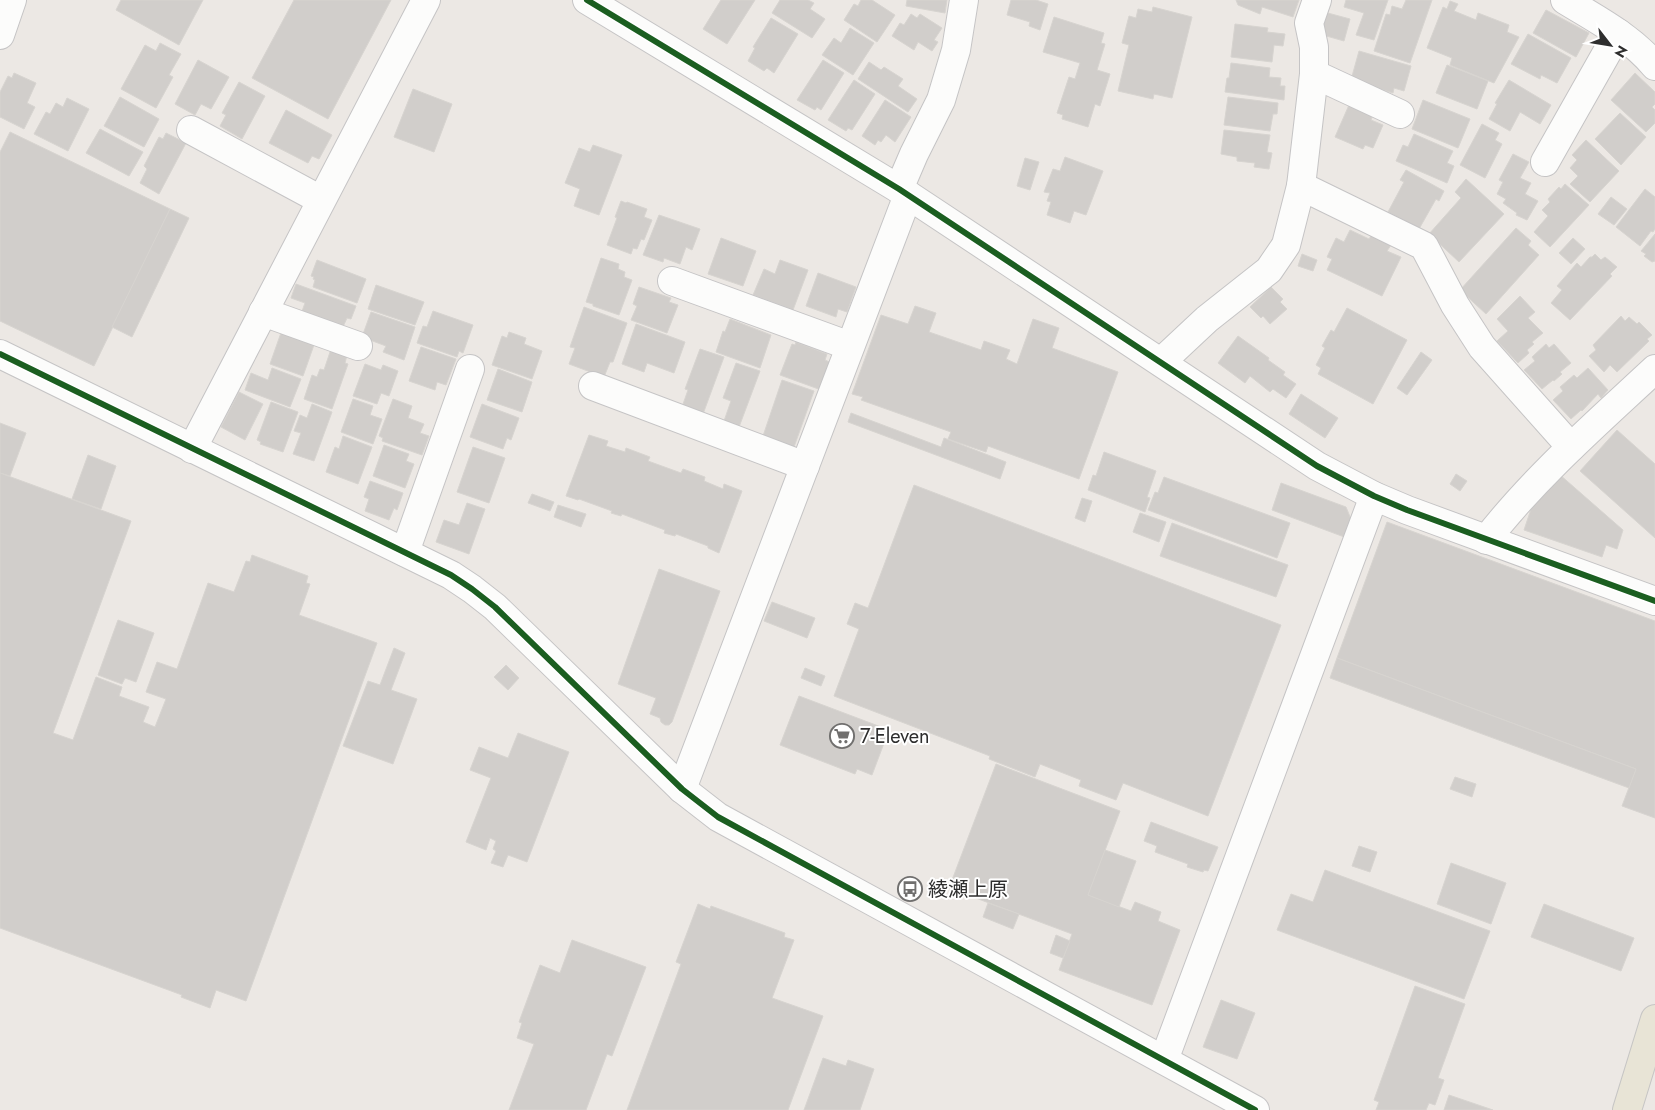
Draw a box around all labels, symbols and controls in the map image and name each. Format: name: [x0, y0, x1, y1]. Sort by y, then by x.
north arrow: [1585, 20, 1635, 70]
text: N: [1610, 42, 1633, 62]
place label: 7-Eleven: [860, 722, 930, 751]
supermarket icon: 7-Eleven: [829, 723, 855, 749]
place label: 綾瀬上原: [928, 875, 1008, 904]
bus stop icon: 綾瀬上原: [897, 876, 923, 902]

